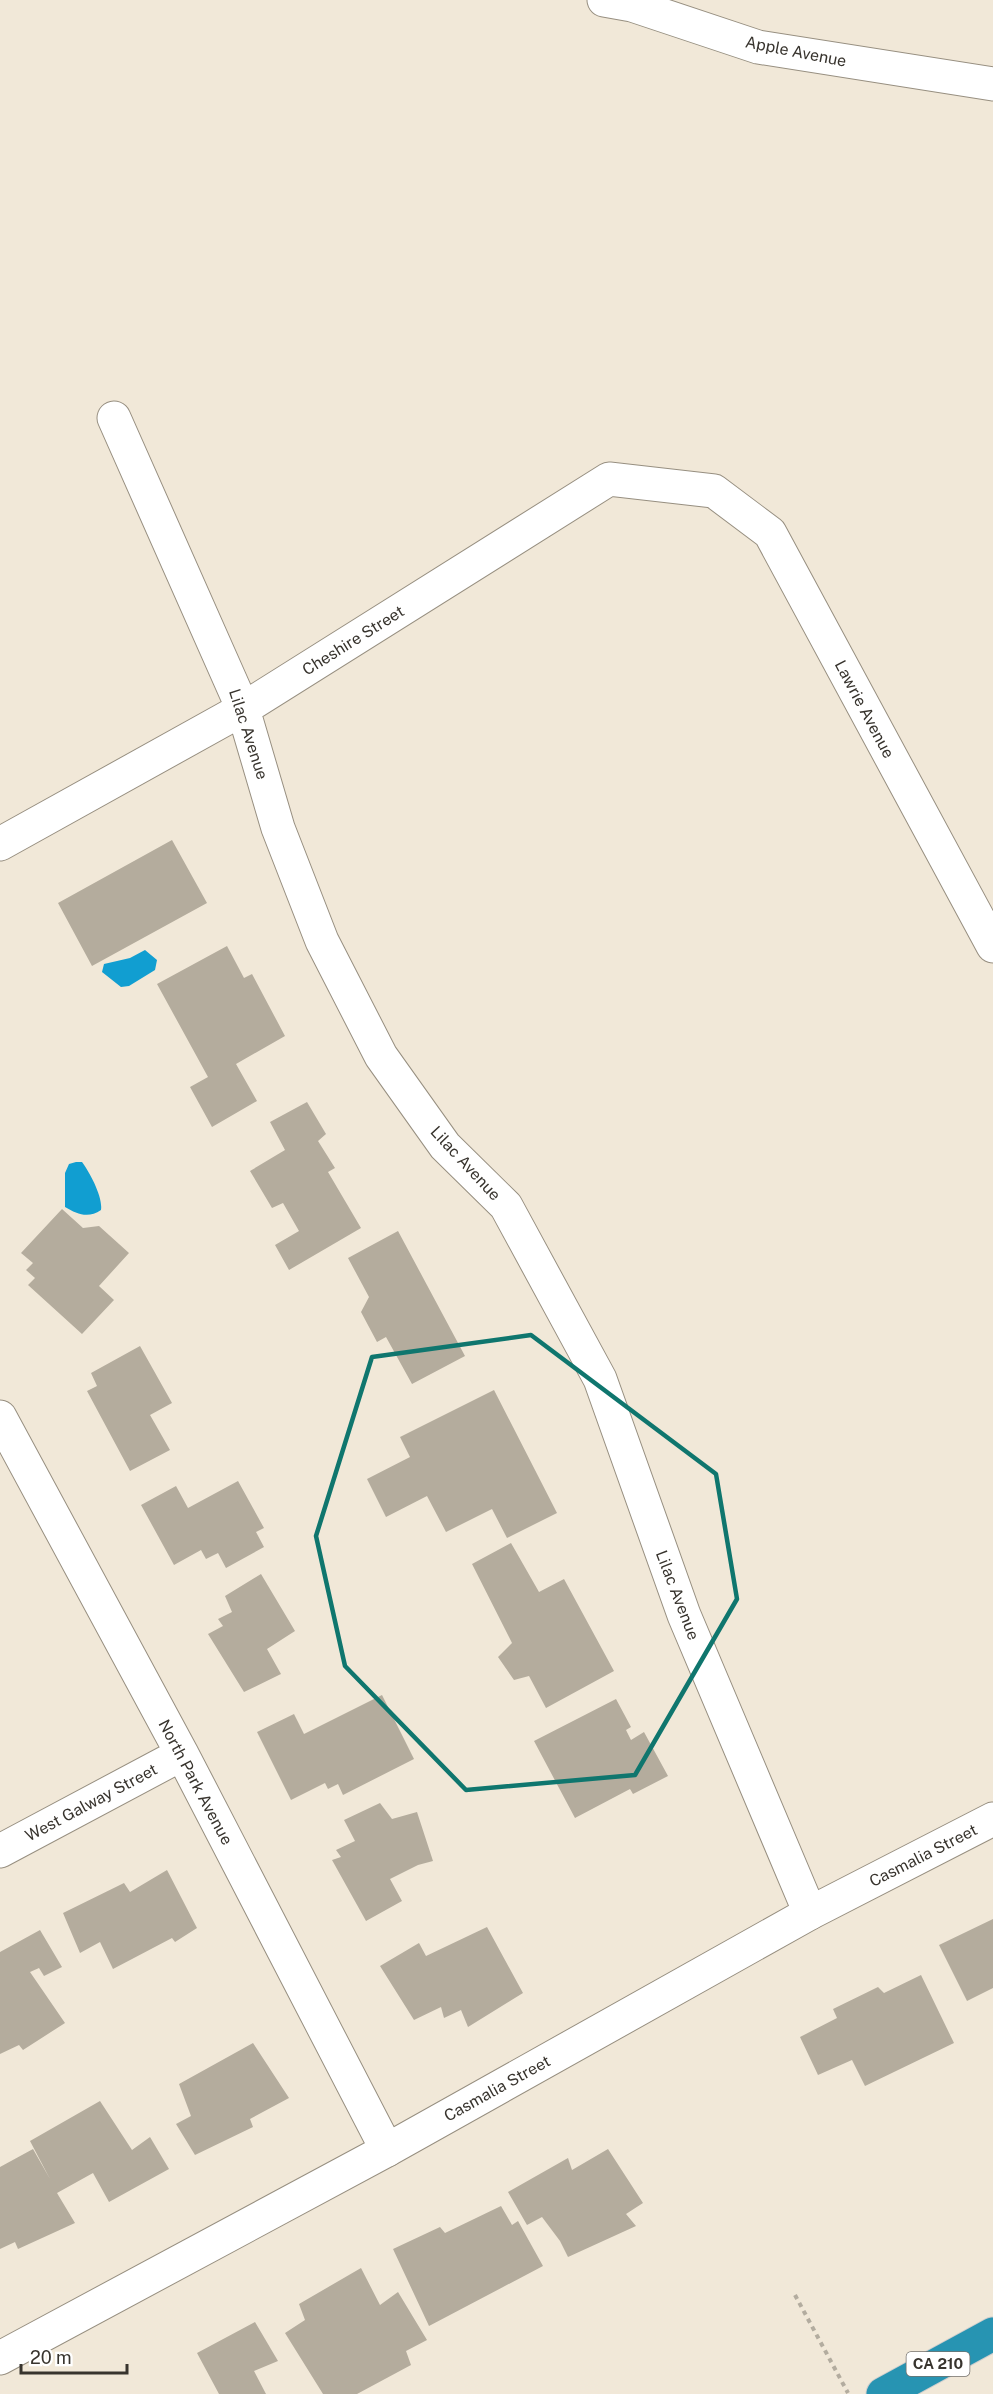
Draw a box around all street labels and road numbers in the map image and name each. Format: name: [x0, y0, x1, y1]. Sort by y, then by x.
street label: Apple Avenue: [744, 32, 848, 71]
street label: Cheshire Street: [299, 602, 408, 679]
street label: Lawrie Avenue: [831, 657, 898, 761]
street label: Lilac Avenue: [225, 686, 272, 782]
street label: Lilac Avenue: [427, 1122, 505, 1204]
street label: Lilac Avenue: [652, 1548, 703, 1643]
street label: North Park Avenue: [154, 1716, 237, 1848]
street label: West Galway Street: [22, 1760, 160, 1845]
street label: Casmalia Street: [866, 1820, 980, 1891]
street label: Casmalia Street: [441, 2051, 554, 2126]
road number: CA 210: [906, 2352, 970, 2376]

